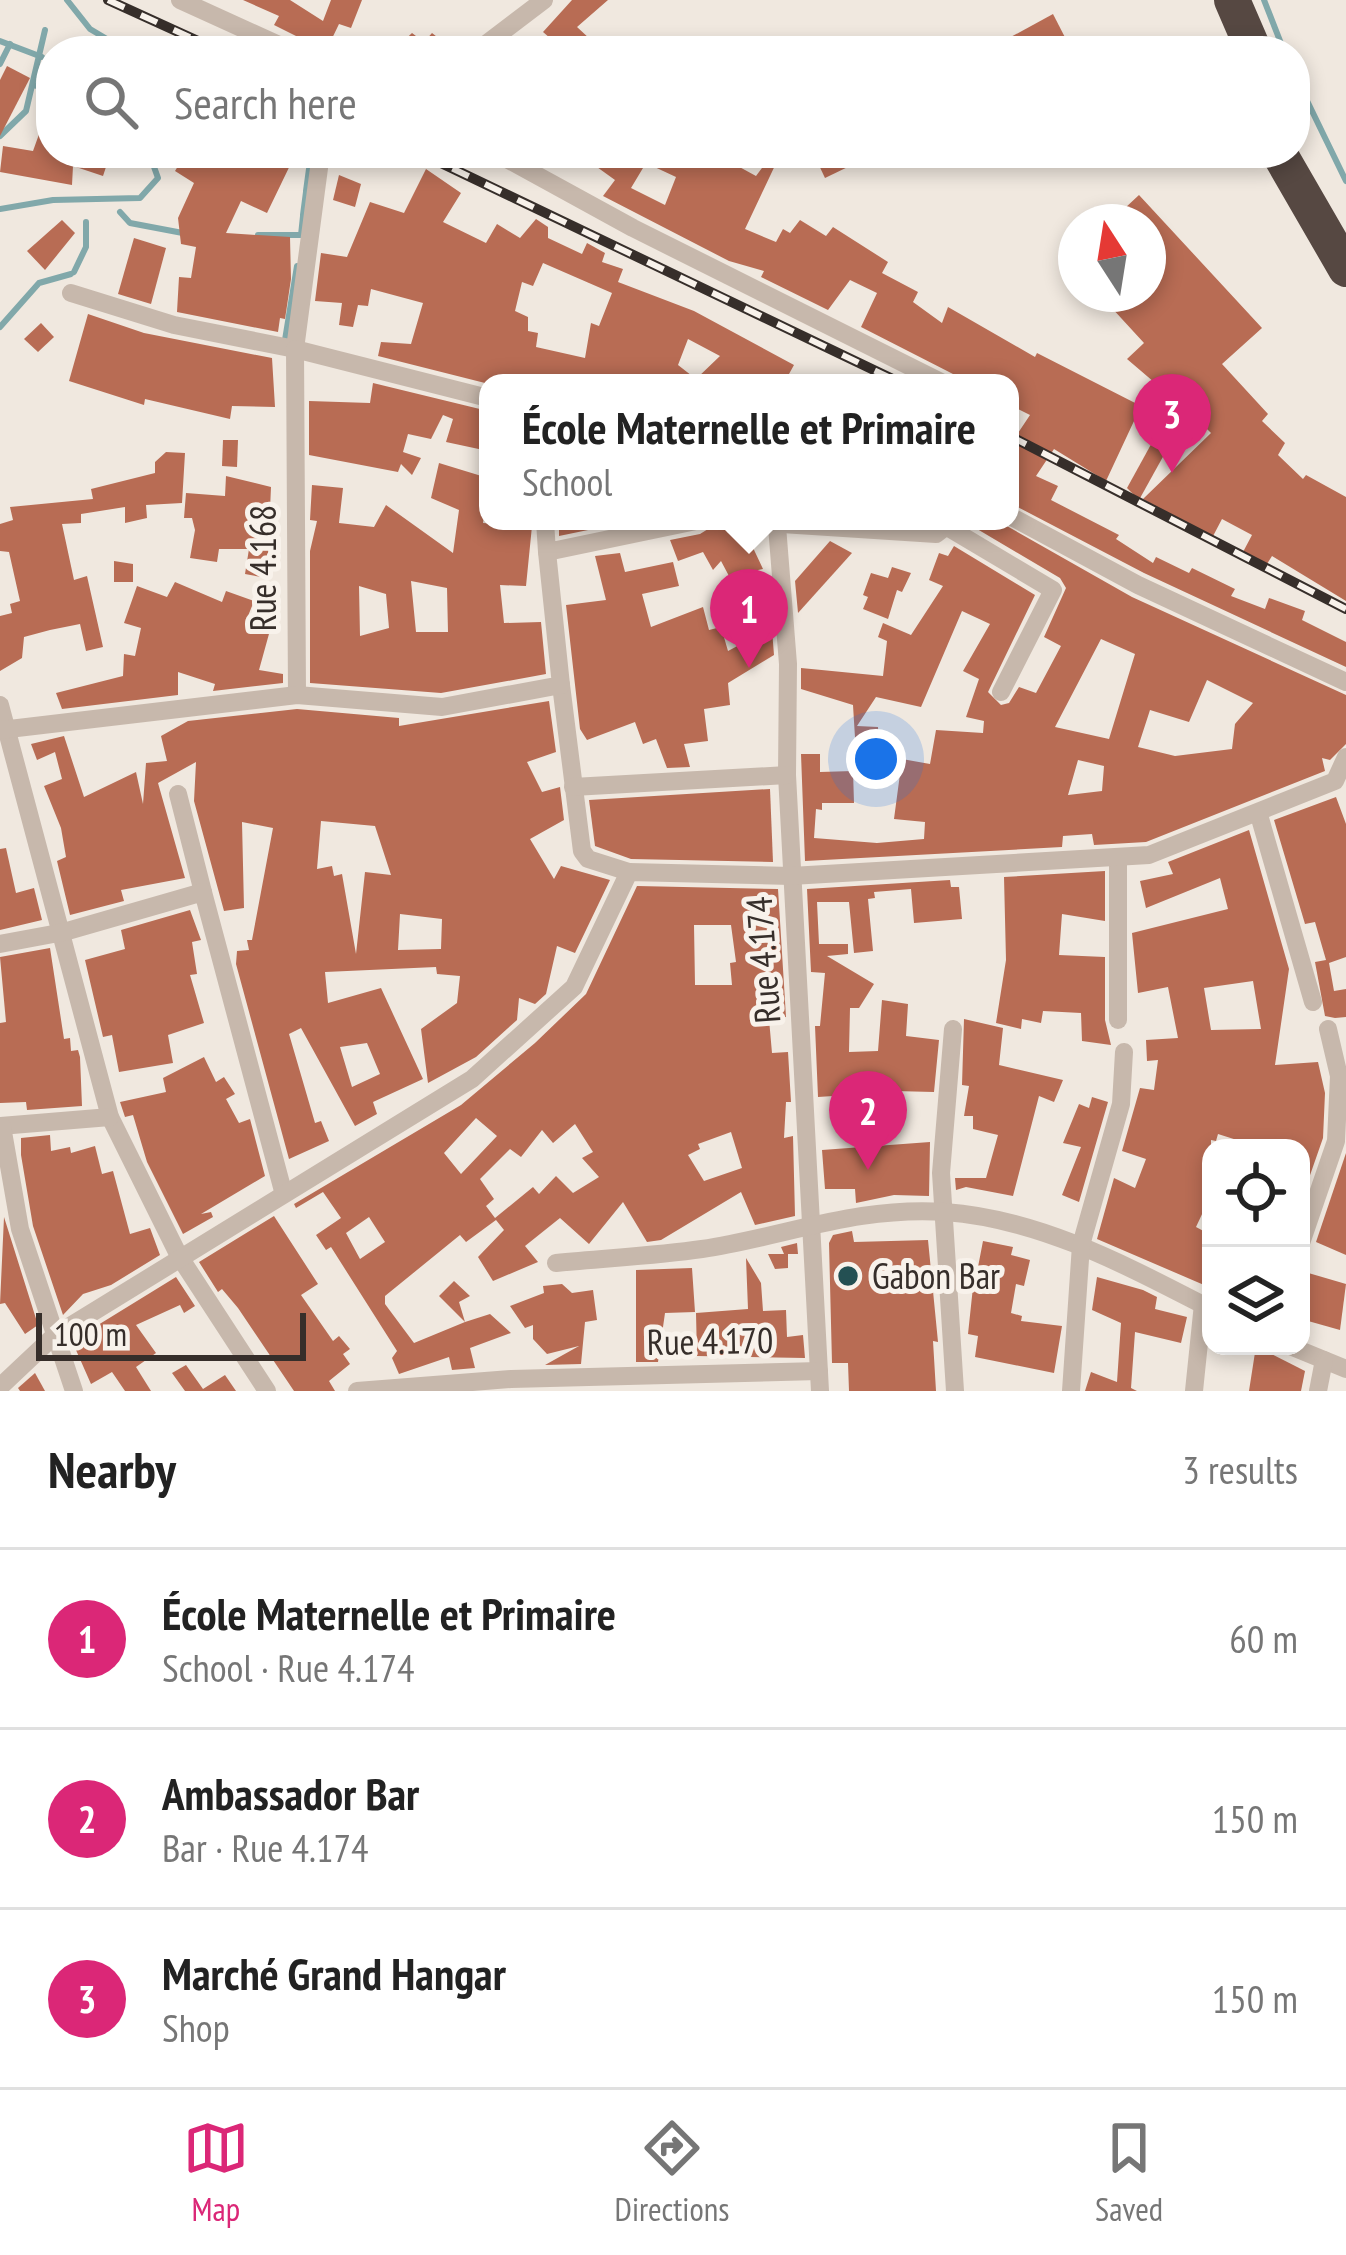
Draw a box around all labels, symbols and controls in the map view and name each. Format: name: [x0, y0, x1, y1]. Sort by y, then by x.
search box: [36, 36, 1310, 168]
icon: search: [78, 69, 144, 135]
text: Search here: [174, 73, 357, 131]
north arrow: [1058, 204, 1166, 312]
popup: [479, 374, 1019, 530]
pin: 3: [1133, 374, 1211, 473]
text: École Maternelle et Primaire: [522, 398, 976, 456]
text: School: [522, 456, 612, 507]
street label: Rue 4.168: [239, 505, 286, 631]
pin: 1: [710, 569, 788, 668]
your location: [846, 729, 906, 789]
street label: Rue 4.174: [735, 895, 790, 1025]
pin: 2: [829, 1071, 907, 1170]
map controls: [1202, 1139, 1310, 1355]
button: locate: [1202, 1139, 1310, 1247]
button: layers: [1202, 1247, 1310, 1355]
place label: Gabon Bar: [872, 1252, 1000, 1299]
marker: Gabon Bar: [835, 1263, 861, 1289]
scale bar: [36, 1307, 306, 1360]
text: 100 m: [54, 1312, 127, 1355]
street label: Rue 4.170: [646, 1316, 774, 1365]
text: Nearby: [48, 1436, 176, 1502]
text: 3 results: [1182, 1444, 1298, 1495]
text: École Maternelle et Primaire: [162, 1584, 616, 1642]
text: 1: [78, 1613, 96, 1664]
text: 60 m: [1229, 1613, 1298, 1664]
text: School · Rue 4.174: [162, 1642, 415, 1693]
text: Ambassador Bar: [162, 1764, 419, 1822]
text: 2: [78, 1793, 96, 1844]
text: 150 m: [1212, 1793, 1298, 1844]
text: Bar · Rue 4.174: [162, 1822, 369, 1873]
text: Marché Grand Hangar: [162, 1944, 506, 2002]
text: 3: [78, 1973, 96, 2024]
text: 150 m: [1212, 1973, 1298, 2024]
text: Shop: [162, 2002, 230, 2053]
tab: Map: [183, 2115, 249, 2230]
tab: Directions: [615, 2115, 729, 2230]
tab: Saved: [1095, 2115, 1163, 2230]

